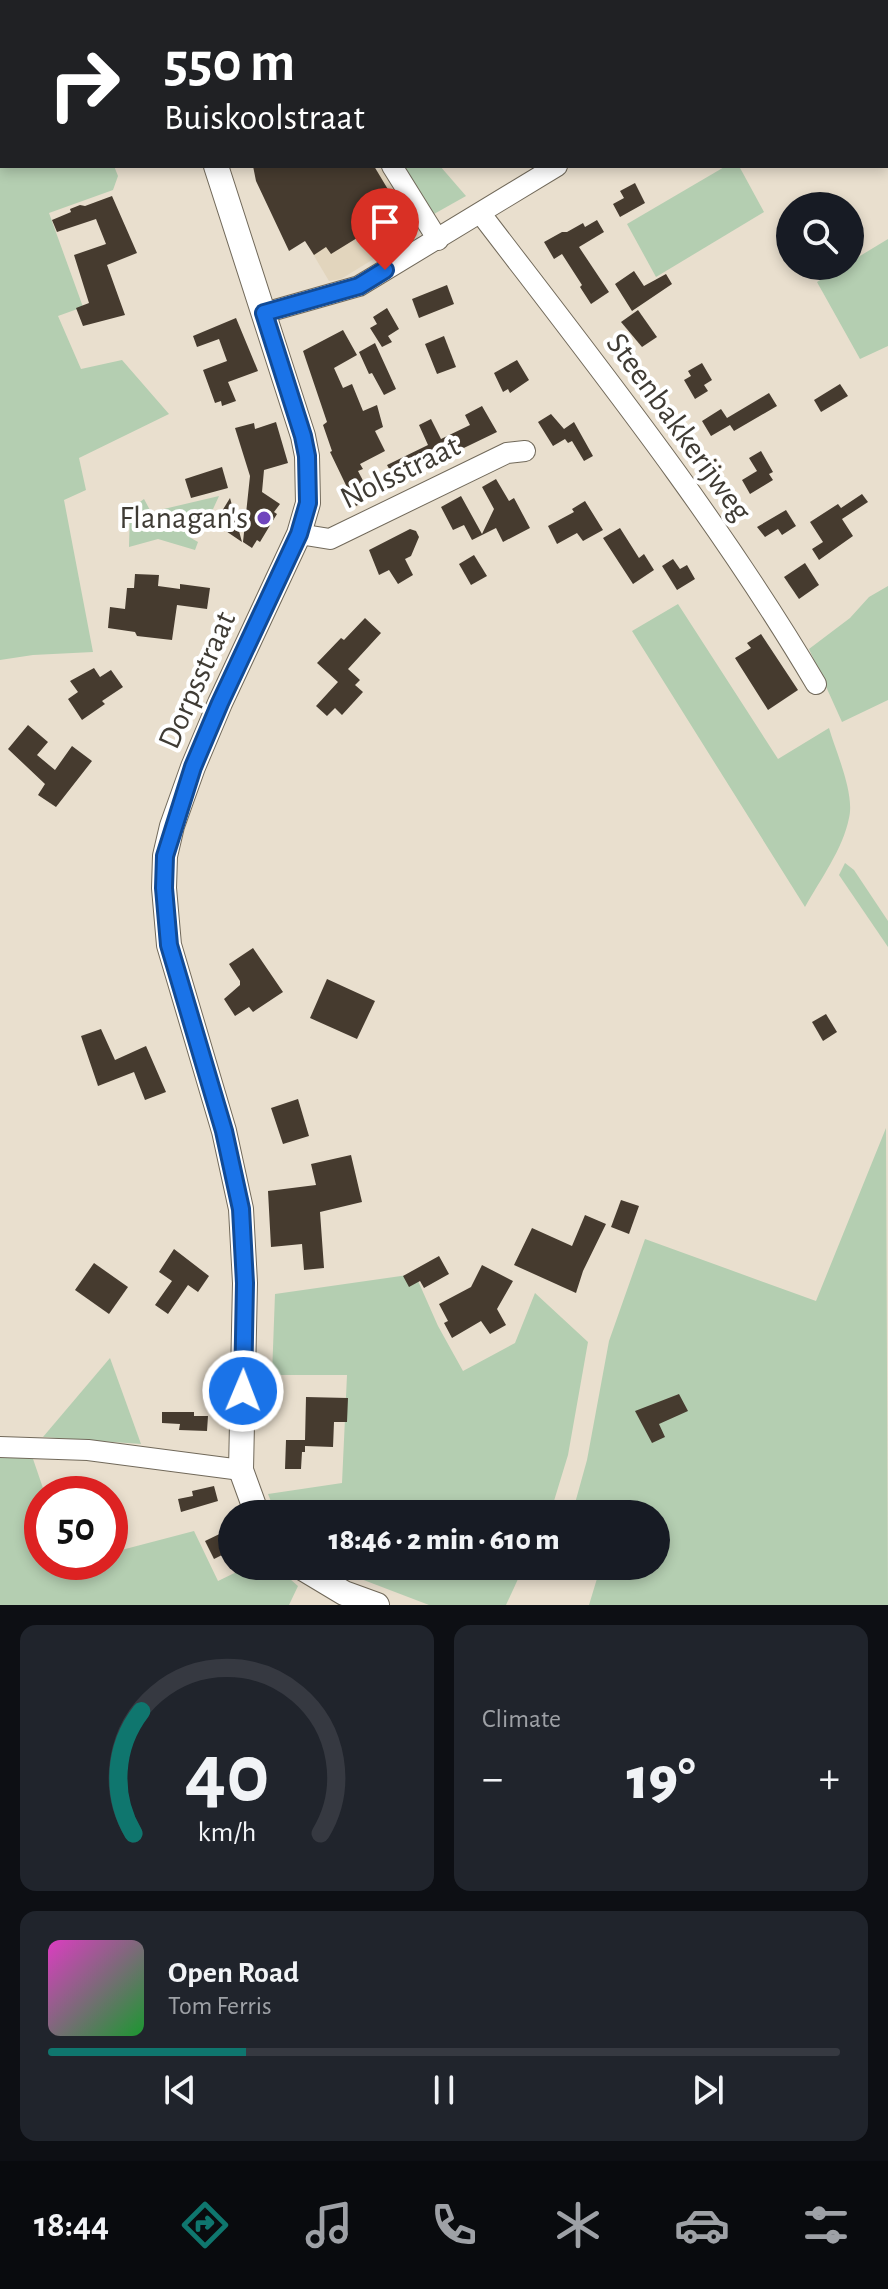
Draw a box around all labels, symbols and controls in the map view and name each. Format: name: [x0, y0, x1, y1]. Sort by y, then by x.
icon: right: [32, 32, 136, 136]
text: 550 m: [164, 35, 295, 91]
text: Buiskoolstraat: [164, 100, 365, 136]
pin: [351, 188, 419, 270]
map controls: [776, 192, 864, 280]
button: search: [776, 192, 864, 280]
icon: arrive: [363, 200, 407, 244]
street label: Steenbakkerijweg: [600, 327, 758, 527]
street label: Nolsstraat: [335, 429, 465, 515]
place label: Flanagan's: [119, 502, 248, 534]
marker: Flanagan's: [255, 509, 273, 527]
street label: Dorpsstraat: [153, 607, 241, 753]
position arrow: [201, 1349, 285, 1433]
speed limit sign: 50: [24, 1476, 128, 1580]
text: 18:46 · 2 min · 610 m: [328, 1525, 560, 1555]
text: Climate: [482, 1706, 561, 1732]
text: 40: [184, 1733, 270, 1817]
text: 19°: [627, 1750, 695, 1810]
text: −: [482, 1757, 503, 1801]
text: +: [819, 1757, 840, 1801]
text: km/h: [198, 1818, 256, 1847]
text: Open Road: [168, 1958, 299, 1988]
text: Tom Ferris: [168, 1993, 272, 2019]
icon: previous: [158, 2068, 202, 2112]
icon: pause: [422, 2068, 466, 2112]
icon: next: [686, 2068, 730, 2112]
icon: directions: [177, 2197, 233, 2253]
icon: music: [301, 2197, 357, 2253]
icon: phone: [426, 2197, 482, 2253]
icon: climate: [550, 2197, 606, 2253]
icon: car: [674, 2197, 730, 2253]
icon: filters: [798, 2197, 854, 2253]
text: 18:44: [34, 2207, 109, 2243]

